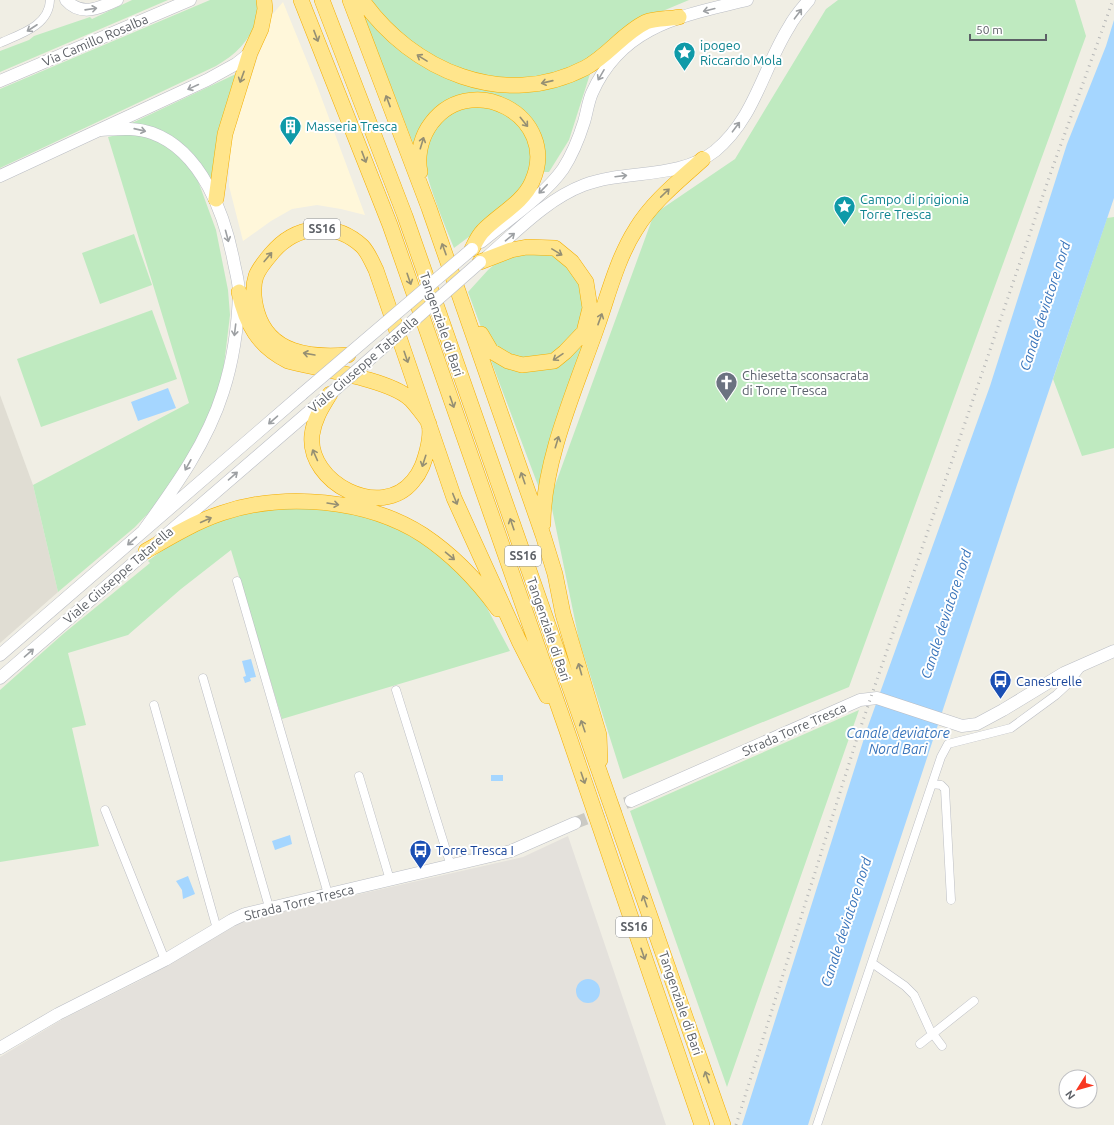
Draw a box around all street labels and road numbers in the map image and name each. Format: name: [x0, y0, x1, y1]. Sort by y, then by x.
street label: Via Camillo Rosalba: [40, 11, 150, 69]
road number: SS16: [304, 219, 340, 239]
street label: Tangenziale di Bari: [418, 270, 466, 378]
street label: Viale Giuseppe Tatarella: [305, 313, 421, 415]
street label: Viale Giuseppe Tatarella: [60, 524, 176, 626]
road number: SS16: [505, 546, 541, 566]
street label: Tangenziale di Bari: [525, 575, 573, 683]
street label: Strada Torre Tresca: [740, 700, 848, 758]
street label: Strada Torre Tresca: [243, 882, 355, 922]
road number: SS16: [616, 917, 652, 937]
street label: Tangenziale di Bari: [657, 949, 705, 1057]

